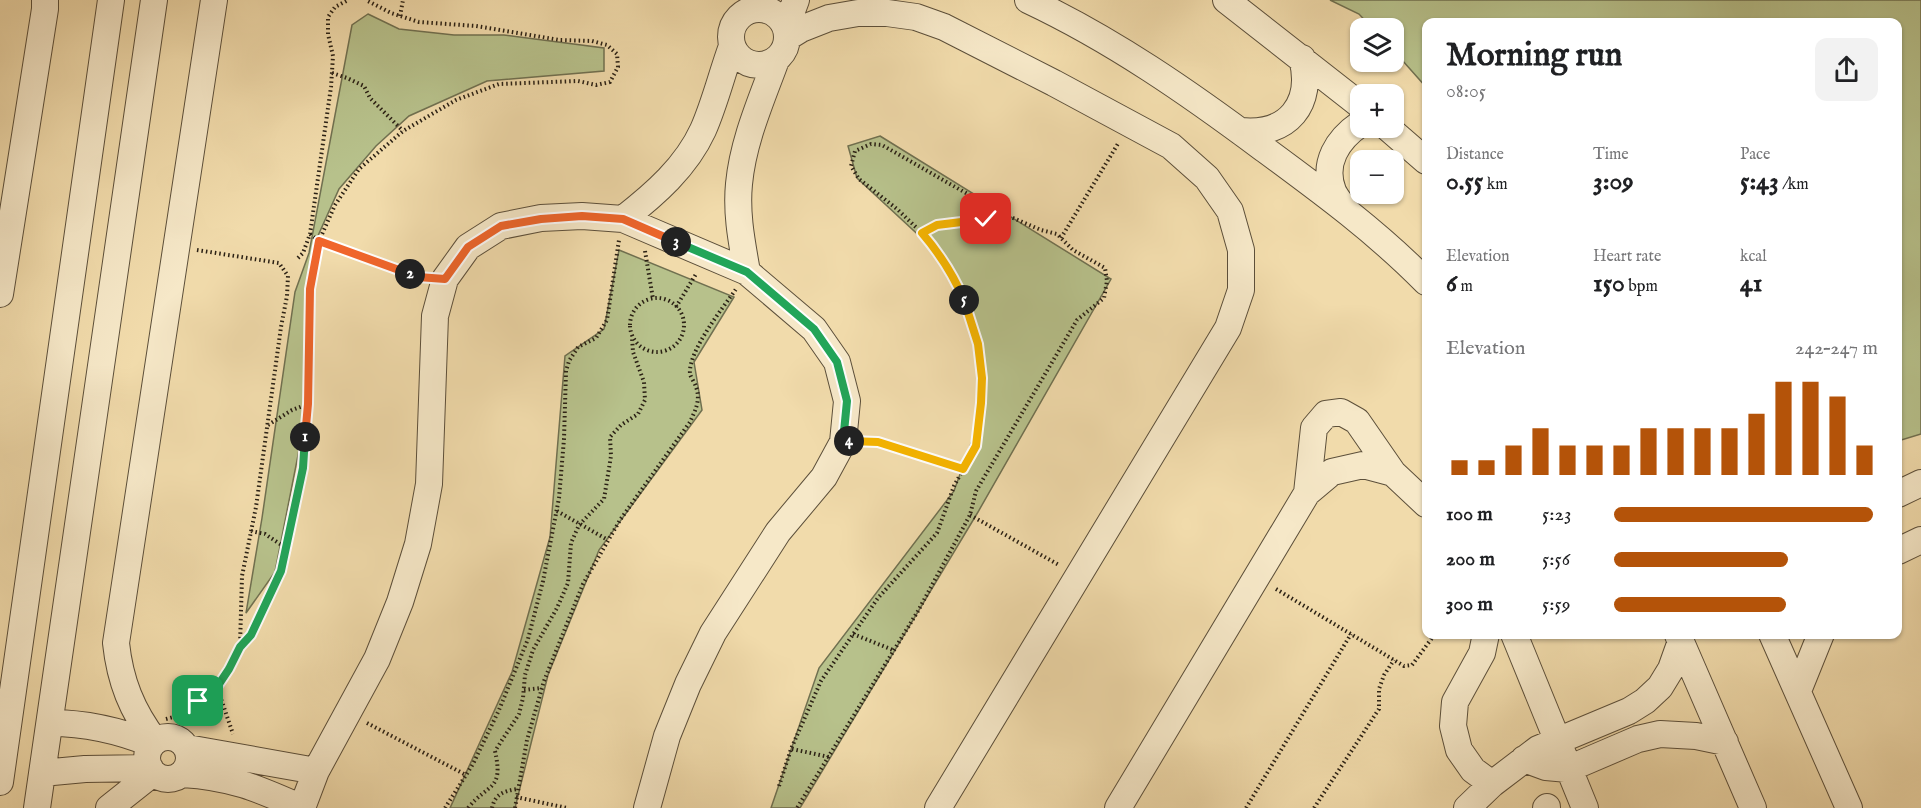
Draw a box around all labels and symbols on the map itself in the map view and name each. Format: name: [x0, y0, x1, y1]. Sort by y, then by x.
pin: [960, 193, 1011, 244]
pin: 3: [661, 227, 691, 257]
pin: 2: [395, 259, 425, 289]
pin: 5: [949, 285, 979, 315]
pin: 1: [290, 422, 320, 452]
pin: 4: [834, 426, 864, 456]
pin: [172, 675, 223, 726]

